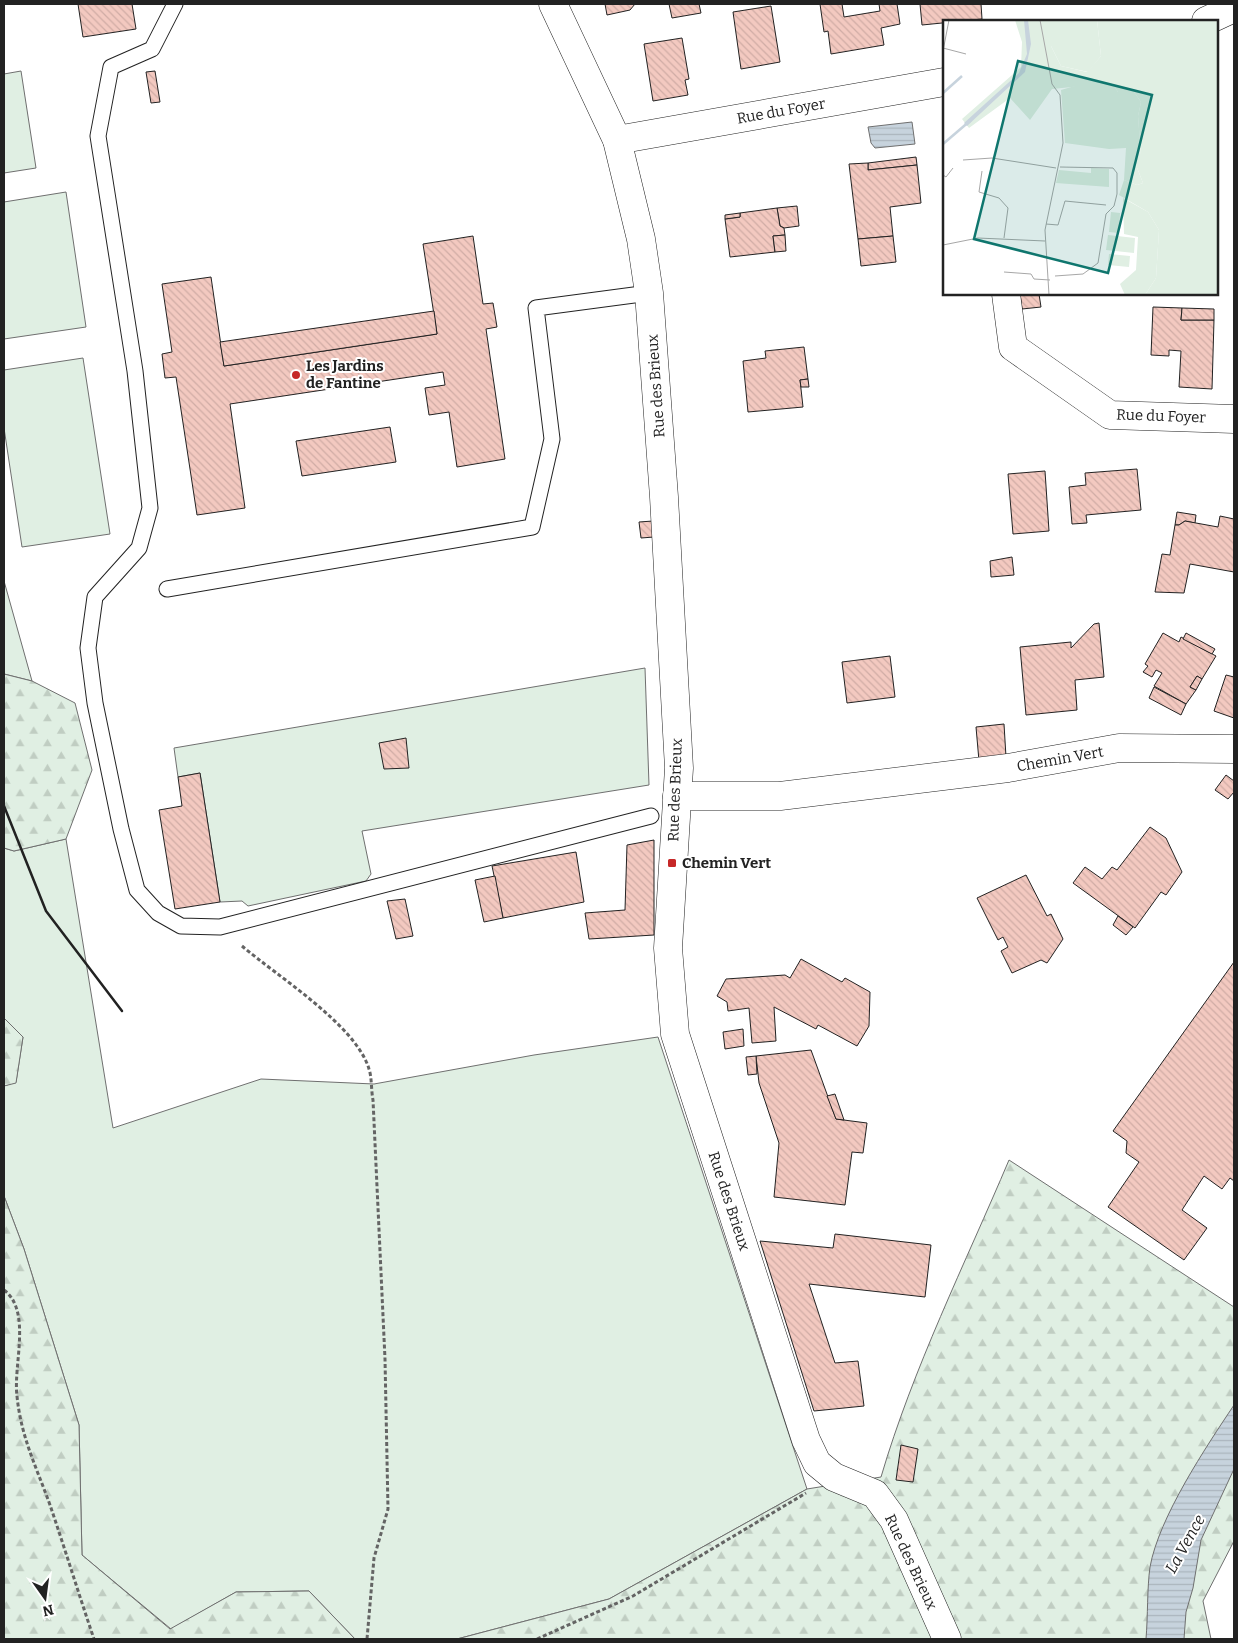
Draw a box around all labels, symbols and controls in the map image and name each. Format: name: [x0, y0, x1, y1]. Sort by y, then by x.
inset map: [943, 20, 1218, 295]
street label: Rue du Foyer: [735, 94, 827, 128]
street label: Rue des Brieux: [643, 333, 669, 438]
place label: Les Jardins de Fantine: [306, 357, 384, 392]
marker: Les Jardins de Fantine: [290, 369, 302, 381]
street label: Rue du Foyer: [1116, 405, 1207, 427]
street label: Rue des Brieux: [664, 737, 686, 842]
street label: Chemin Vert: [1015, 742, 1105, 775]
place label: Chemin Vert: [682, 854, 771, 872]
marker: Chemin Vert: [666, 857, 678, 869]
street label: Rue des Brieux: [704, 1149, 754, 1254]
street label: Rue des Brieux: [881, 1511, 941, 1613]
water label: La Vence: [1161, 1511, 1209, 1577]
north arrow: [20, 1573, 70, 1623]
text: N: [41, 1601, 55, 1620]

